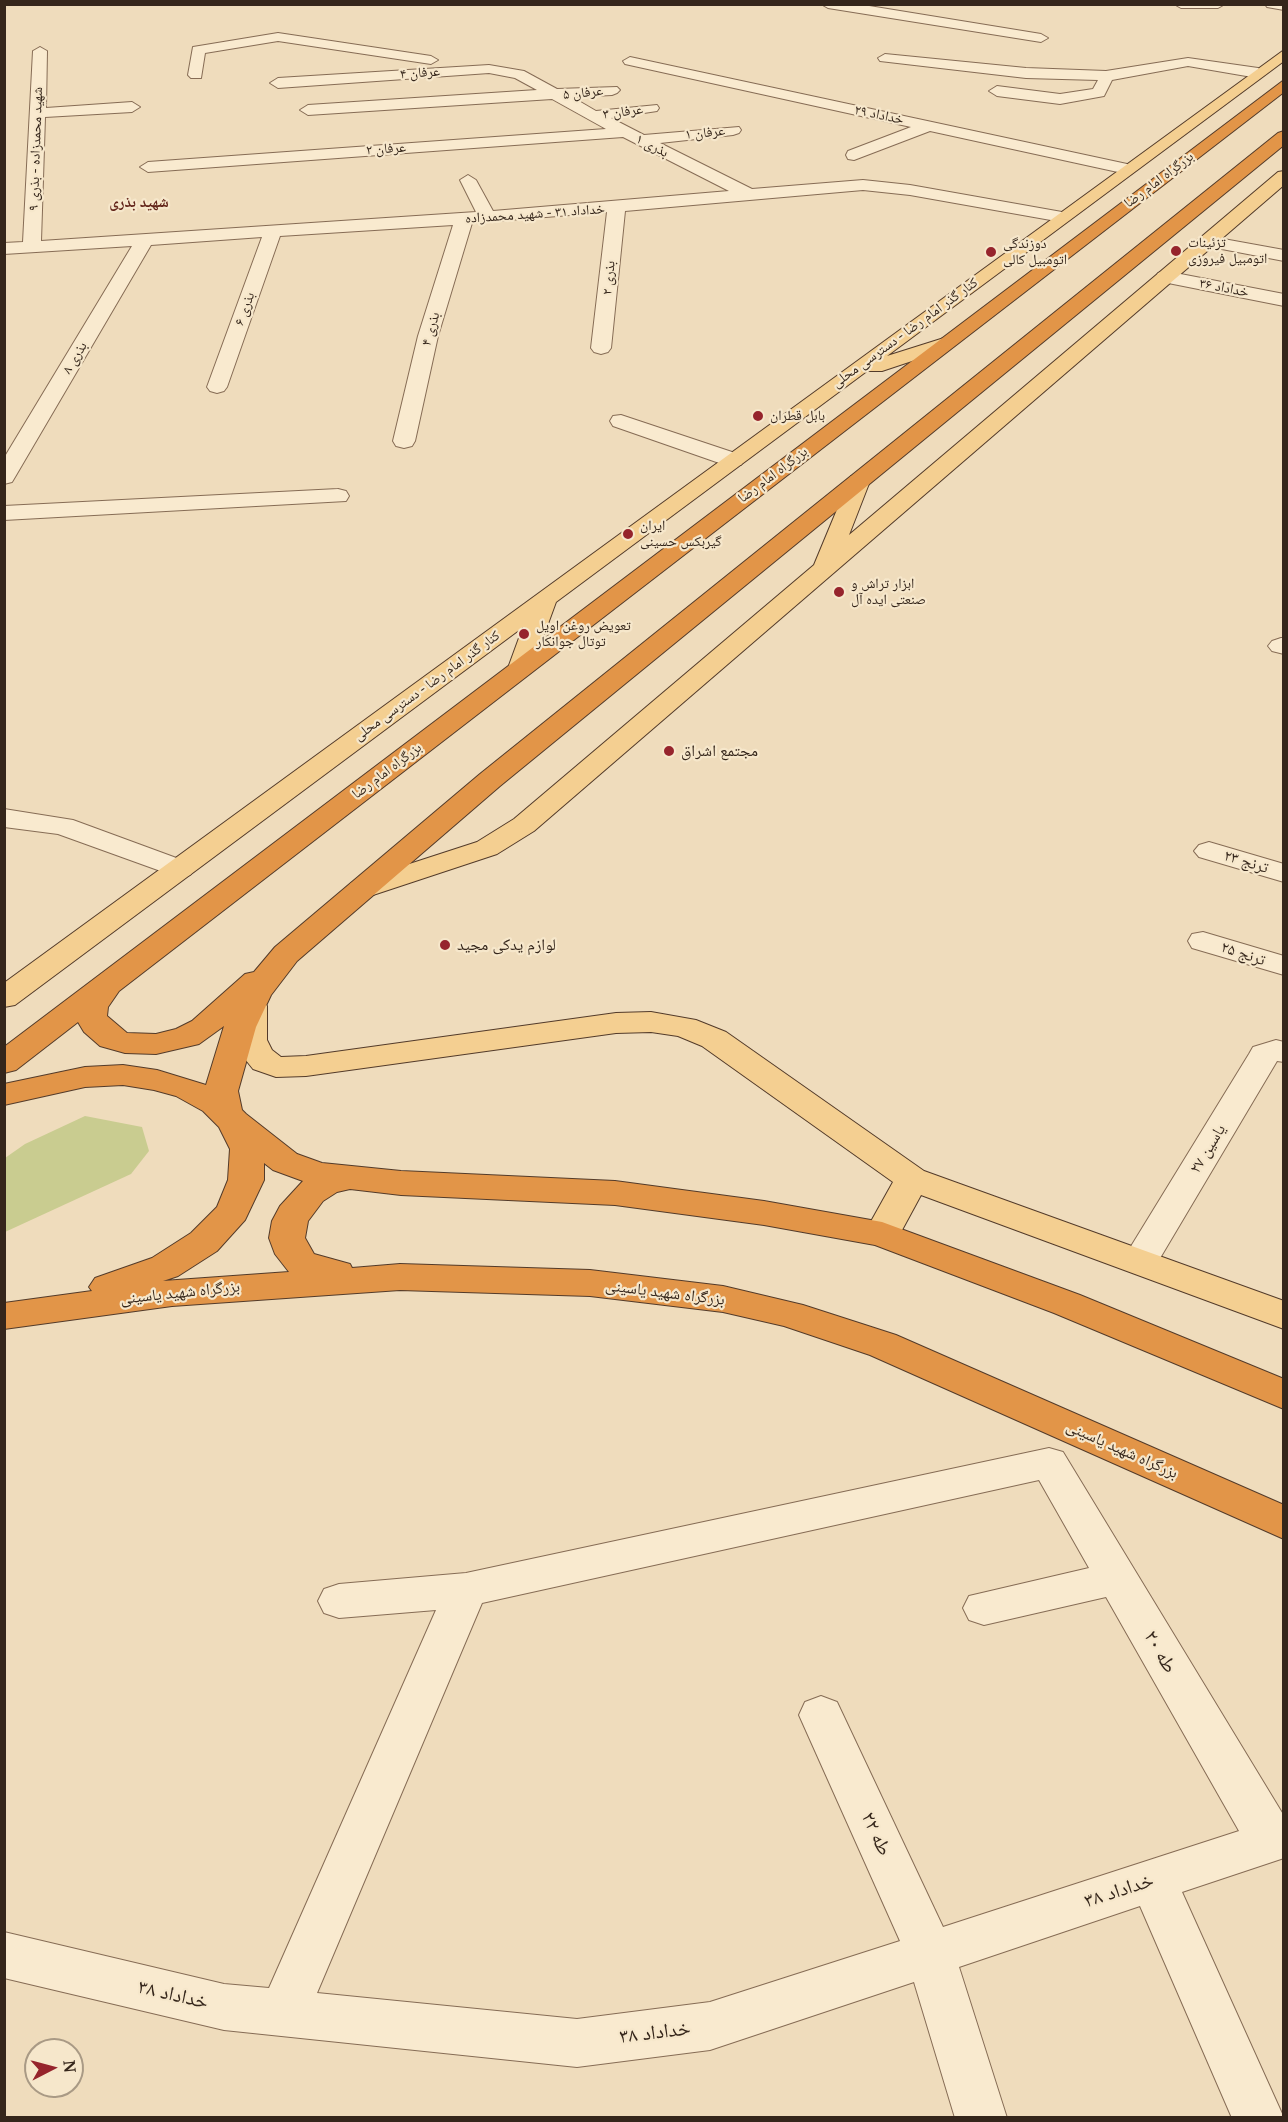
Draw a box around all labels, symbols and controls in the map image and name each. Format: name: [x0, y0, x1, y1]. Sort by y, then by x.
street label: عرفان ۴: [399, 63, 441, 83]
street label: عرفان ۵: [562, 83, 604, 103]
street label: شهید محمدزاده - بذری ۹: [25, 87, 47, 211]
street label: عرفان ۳: [602, 101, 644, 123]
street label: خداداد ۲۹: [853, 102, 905, 128]
street label: عرفان ۱: [684, 123, 726, 143]
street label: بذری ۱: [633, 131, 671, 161]
street label: عرفان ۲: [365, 139, 407, 159]
street label: بزرگراه امام رضا: [1121, 148, 1197, 212]
district label: شهید بذری: [109, 194, 169, 212]
street label: خداداد ۳۱ - شهید محمدزاده: [465, 201, 605, 227]
place label: تزئینات اتومبیل فیروزی: [1188, 235, 1267, 268]
place label: دوزندگی اتومبیل کالی: [1003, 236, 1067, 268]
marker: تزئینات اتومبیل فیروزی: [1169, 244, 1183, 258]
marker: دوزندگی اتومبیل کالی: [984, 245, 998, 259]
street label: بذری ۲: [599, 260, 619, 296]
street label: کنار گذر امام رضا - دسترسی محلی: [829, 274, 981, 392]
street label: خداداد ۳۶: [1198, 275, 1250, 301]
street label: بذری ۶: [231, 290, 259, 328]
street label: بذری ۴: [418, 310, 444, 348]
street label: بذری ۸: [59, 339, 91, 377]
place label: بابل قطران: [770, 408, 825, 424]
marker: بابل قطران: [751, 409, 765, 423]
street label: بزرگراه امام رضا: [735, 443, 811, 507]
place label: ایران گیربکس حسینی: [640, 518, 722, 550]
marker: ایران گیربکس حسینی: [621, 527, 635, 541]
place label: ابزار تراش و صنعتی ایده آل: [851, 576, 926, 608]
marker: ابزار تراش و صنعتی ایده آل: [832, 585, 846, 599]
place label: تعویض روغن اویل توتال جوانکار: [536, 618, 631, 650]
street label: کنار گذر امام رضا - دسترسی محلی: [351, 627, 503, 745]
marker: تعویض روغن اویل توتال جوانکار: [517, 627, 531, 641]
street label: بزرگراه امام رضا: [349, 739, 425, 803]
place label: مجتمع اشراق: [681, 741, 758, 761]
marker: مجتمع اشراق: [662, 744, 676, 758]
street label: ترنج ۲۳: [1221, 846, 1271, 878]
place label: لوازم یدکی مجید: [457, 935, 556, 955]
marker: لوازم یدکی مجید: [438, 938, 452, 952]
street label: ترنج ۲۵: [1218, 938, 1268, 970]
street label: یاسین ۲۷: [1186, 1121, 1230, 1177]
street label: بزرگراه شهید یاسینی: [604, 1276, 726, 1310]
street label: بزرگراه شهید یاسینی: [119, 1277, 241, 1309]
street label: بزرگراه شهید یاسینی: [1063, 1417, 1181, 1483]
street label: طه ۲۰: [1138, 1626, 1182, 1678]
street label: طه ۲۲: [856, 1808, 896, 1860]
street label: خداداد ۳۸: [1081, 1869, 1157, 1913]
street label: خداداد ۳۸: [135, 1975, 211, 2015]
street label: خداداد ۳۸: [618, 2017, 692, 2049]
north arrow: [24, 2038, 84, 2098]
text: N: [58, 2059, 82, 2074]

